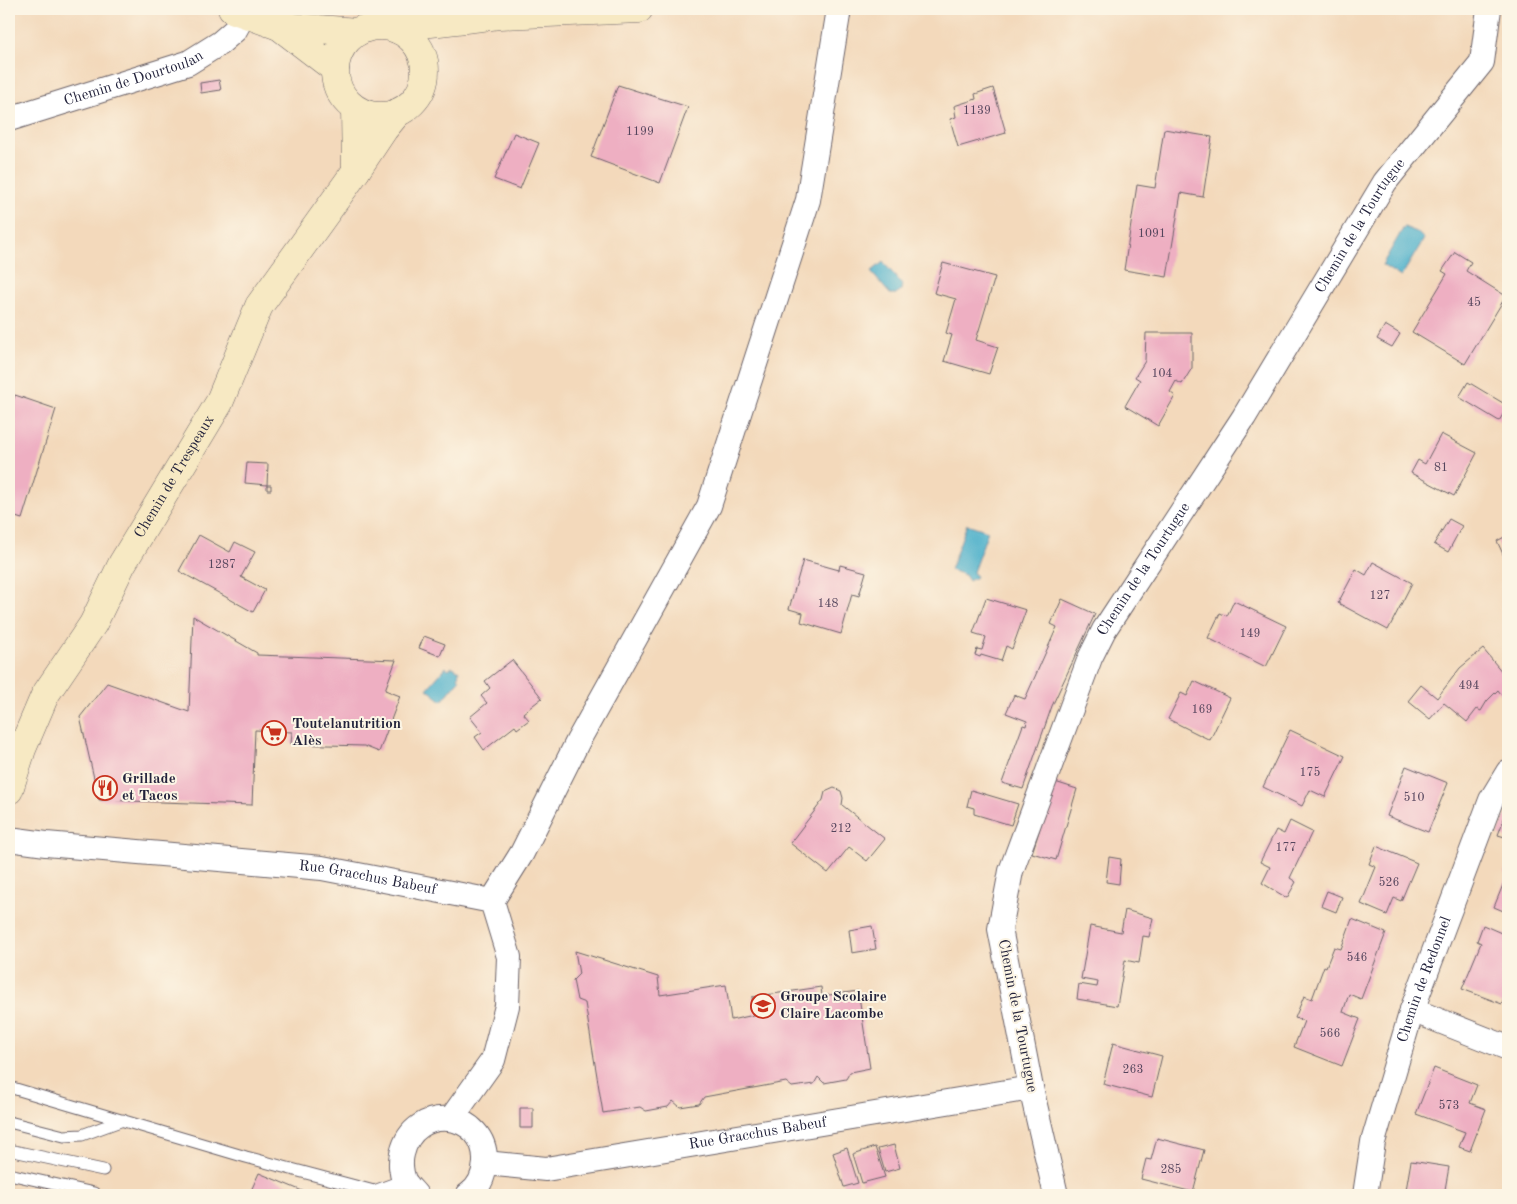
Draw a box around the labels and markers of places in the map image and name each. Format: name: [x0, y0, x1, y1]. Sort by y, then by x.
place label: Toutelanutrition Alès: [292, 717, 401, 749]
supermarket icon: Toutelanutrition Alès: [261, 720, 287, 746]
place label: Grillade et Tacos: [122, 772, 177, 804]
restaurant icon: Grillade et Tacos: [92, 775, 118, 801]
place label: Groupe Scolaire Claire Lacombe: [780, 990, 887, 1022]
school or university icon: Groupe Scolaire Claire Lacombe: [750, 993, 776, 1019]

